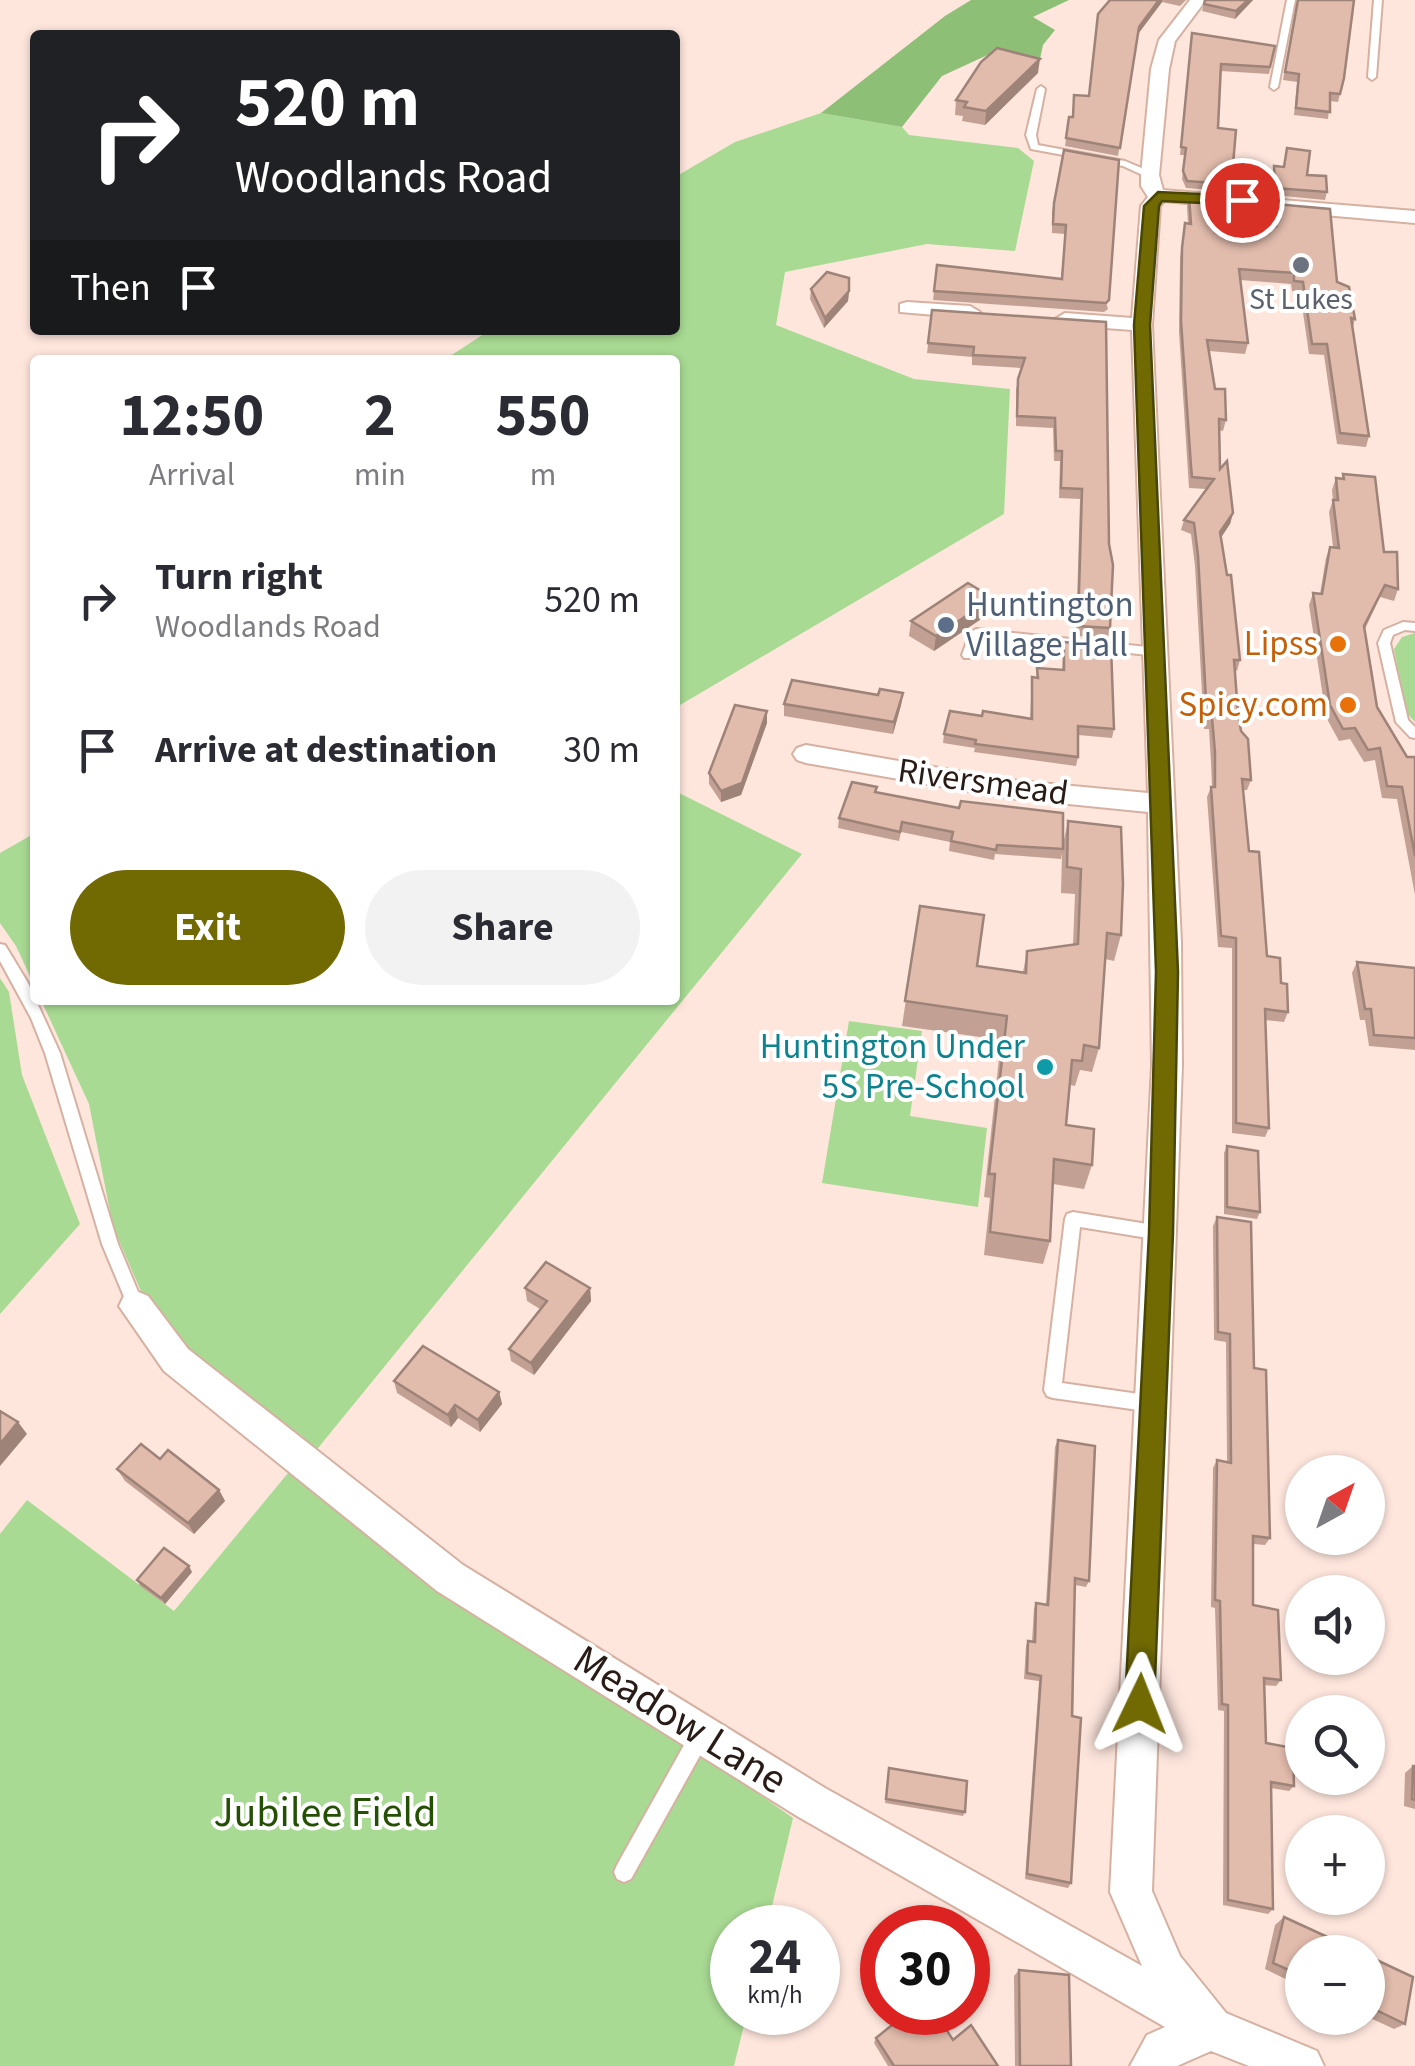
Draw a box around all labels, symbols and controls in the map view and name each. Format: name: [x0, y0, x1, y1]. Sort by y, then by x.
text: 520 m: [235, 53, 420, 153]
icon: right: [70, 70, 200, 200]
text: Woodlands Road: [235, 146, 552, 210]
pin: [1200, 158, 1285, 243]
icon: arrive: [1215, 173, 1270, 228]
marker: St Lukes: [1290, 254, 1312, 276]
icon: arrive: [171, 260, 226, 315]
text: Then: [70, 261, 151, 315]
place label: St Lukes: [1249, 278, 1353, 321]
text: 12:50: [120, 374, 264, 459]
text: 2: [364, 374, 396, 459]
text: 550: [495, 374, 590, 459]
text: Arrival: [149, 452, 235, 498]
text: min: [354, 452, 406, 498]
text: m: [530, 452, 556, 498]
text: Turn right: [155, 550, 323, 604]
icon: right: [70, 573, 125, 628]
text: 520 m: [544, 573, 640, 627]
place label: Huntington Village Hall: [966, 580, 1134, 670]
text: Woodlands Road: [155, 604, 381, 650]
marker: Huntington Village Hall: [935, 614, 957, 636]
place label: Lipss: [1244, 619, 1318, 669]
marker: Lipss: [1327, 633, 1349, 655]
place label: Spicy.com: [1178, 680, 1328, 730]
marker: Spicy.com: [1337, 694, 1359, 716]
icon: arrive: [70, 723, 125, 778]
text: Arrive at destination: [155, 723, 497, 777]
text: 30 m: [563, 723, 640, 777]
street label: Riversmead: [894, 745, 1072, 819]
button: Exit: [70, 870, 345, 985]
button: Share: [365, 870, 640, 985]
place label: Huntington Under 5S Pre-School: [760, 1022, 1026, 1112]
marker: Huntington Under 5S Pre-School: [1034, 1056, 1056, 1078]
north arrow: [1285, 1455, 1385, 1555]
map controls: [1285, 1455, 1385, 2035]
button: sound: [1285, 1575, 1385, 1675]
street label: Meadow Lane: [562, 1630, 798, 1810]
position arrow: [1088, 1652, 1192, 1756]
button: search: [1285, 1695, 1385, 1795]
park label: Jubilee Field: [213, 1783, 437, 1843]
button: +: [1285, 1815, 1385, 1915]
speed limit sign: 30: [860, 1905, 990, 2035]
text: 24: [749, 1922, 801, 1993]
button: −: [1285, 1935, 1385, 2035]
text: km/h: [747, 1977, 803, 2013]

